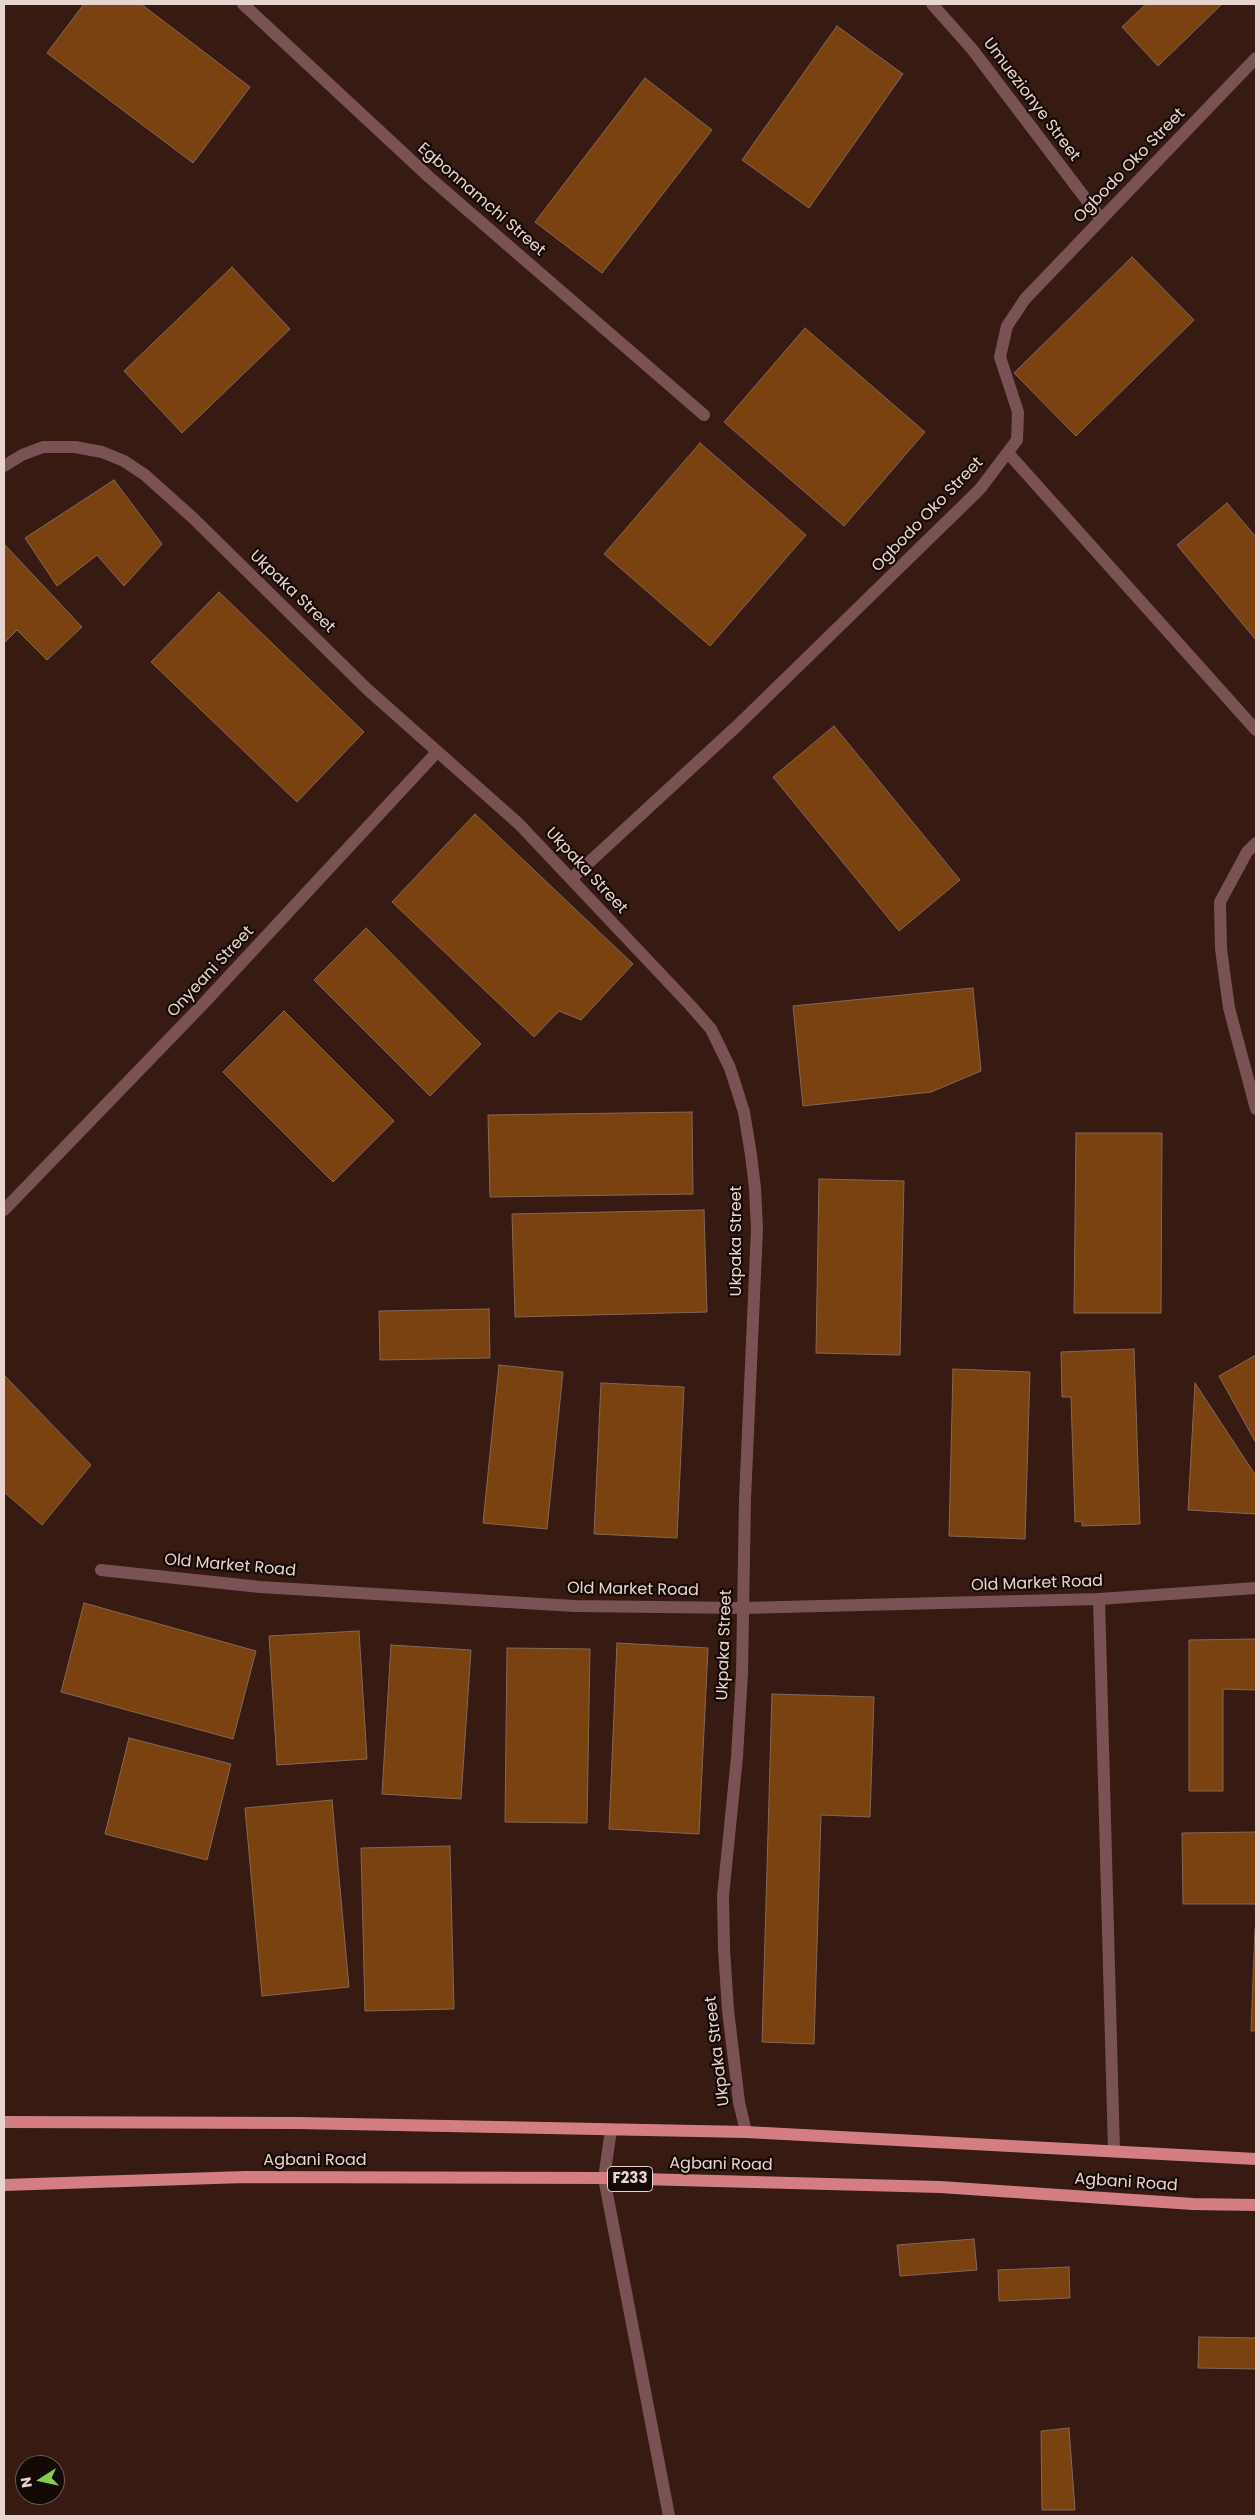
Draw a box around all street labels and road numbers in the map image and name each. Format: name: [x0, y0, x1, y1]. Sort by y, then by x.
street label: Umuezionye Street: [978, 35, 1084, 165]
street label: Ogbodo Oko Street: [1070, 105, 1190, 227]
street label: Egbonnamchi Street: [413, 139, 549, 261]
street label: Ogbodo Oko Street: [868, 454, 988, 576]
street label: Ukpaka Street: [245, 547, 339, 637]
street label: Ukpaka Street: [541, 824, 631, 918]
street label: Onyeani Street: [164, 922, 258, 1022]
street label: Ukpaka Street: [727, 1186, 747, 1296]
street label: Old Market Road: [163, 1551, 297, 1581]
street label: Old Market Road: [971, 1572, 1103, 1596]
street label: Old Market Road: [567, 1579, 699, 1601]
street label: Ukpaka Street: [713, 1589, 737, 1701]
street label: Ukpaka Street: [702, 1995, 734, 2107]
street label: Agbani Road: [263, 2151, 367, 2171]
street label: Agbani Road: [669, 2155, 773, 2175]
road number: F233: [608, 2166, 652, 2192]
street label: Agbani Road: [1074, 2170, 1178, 2196]

